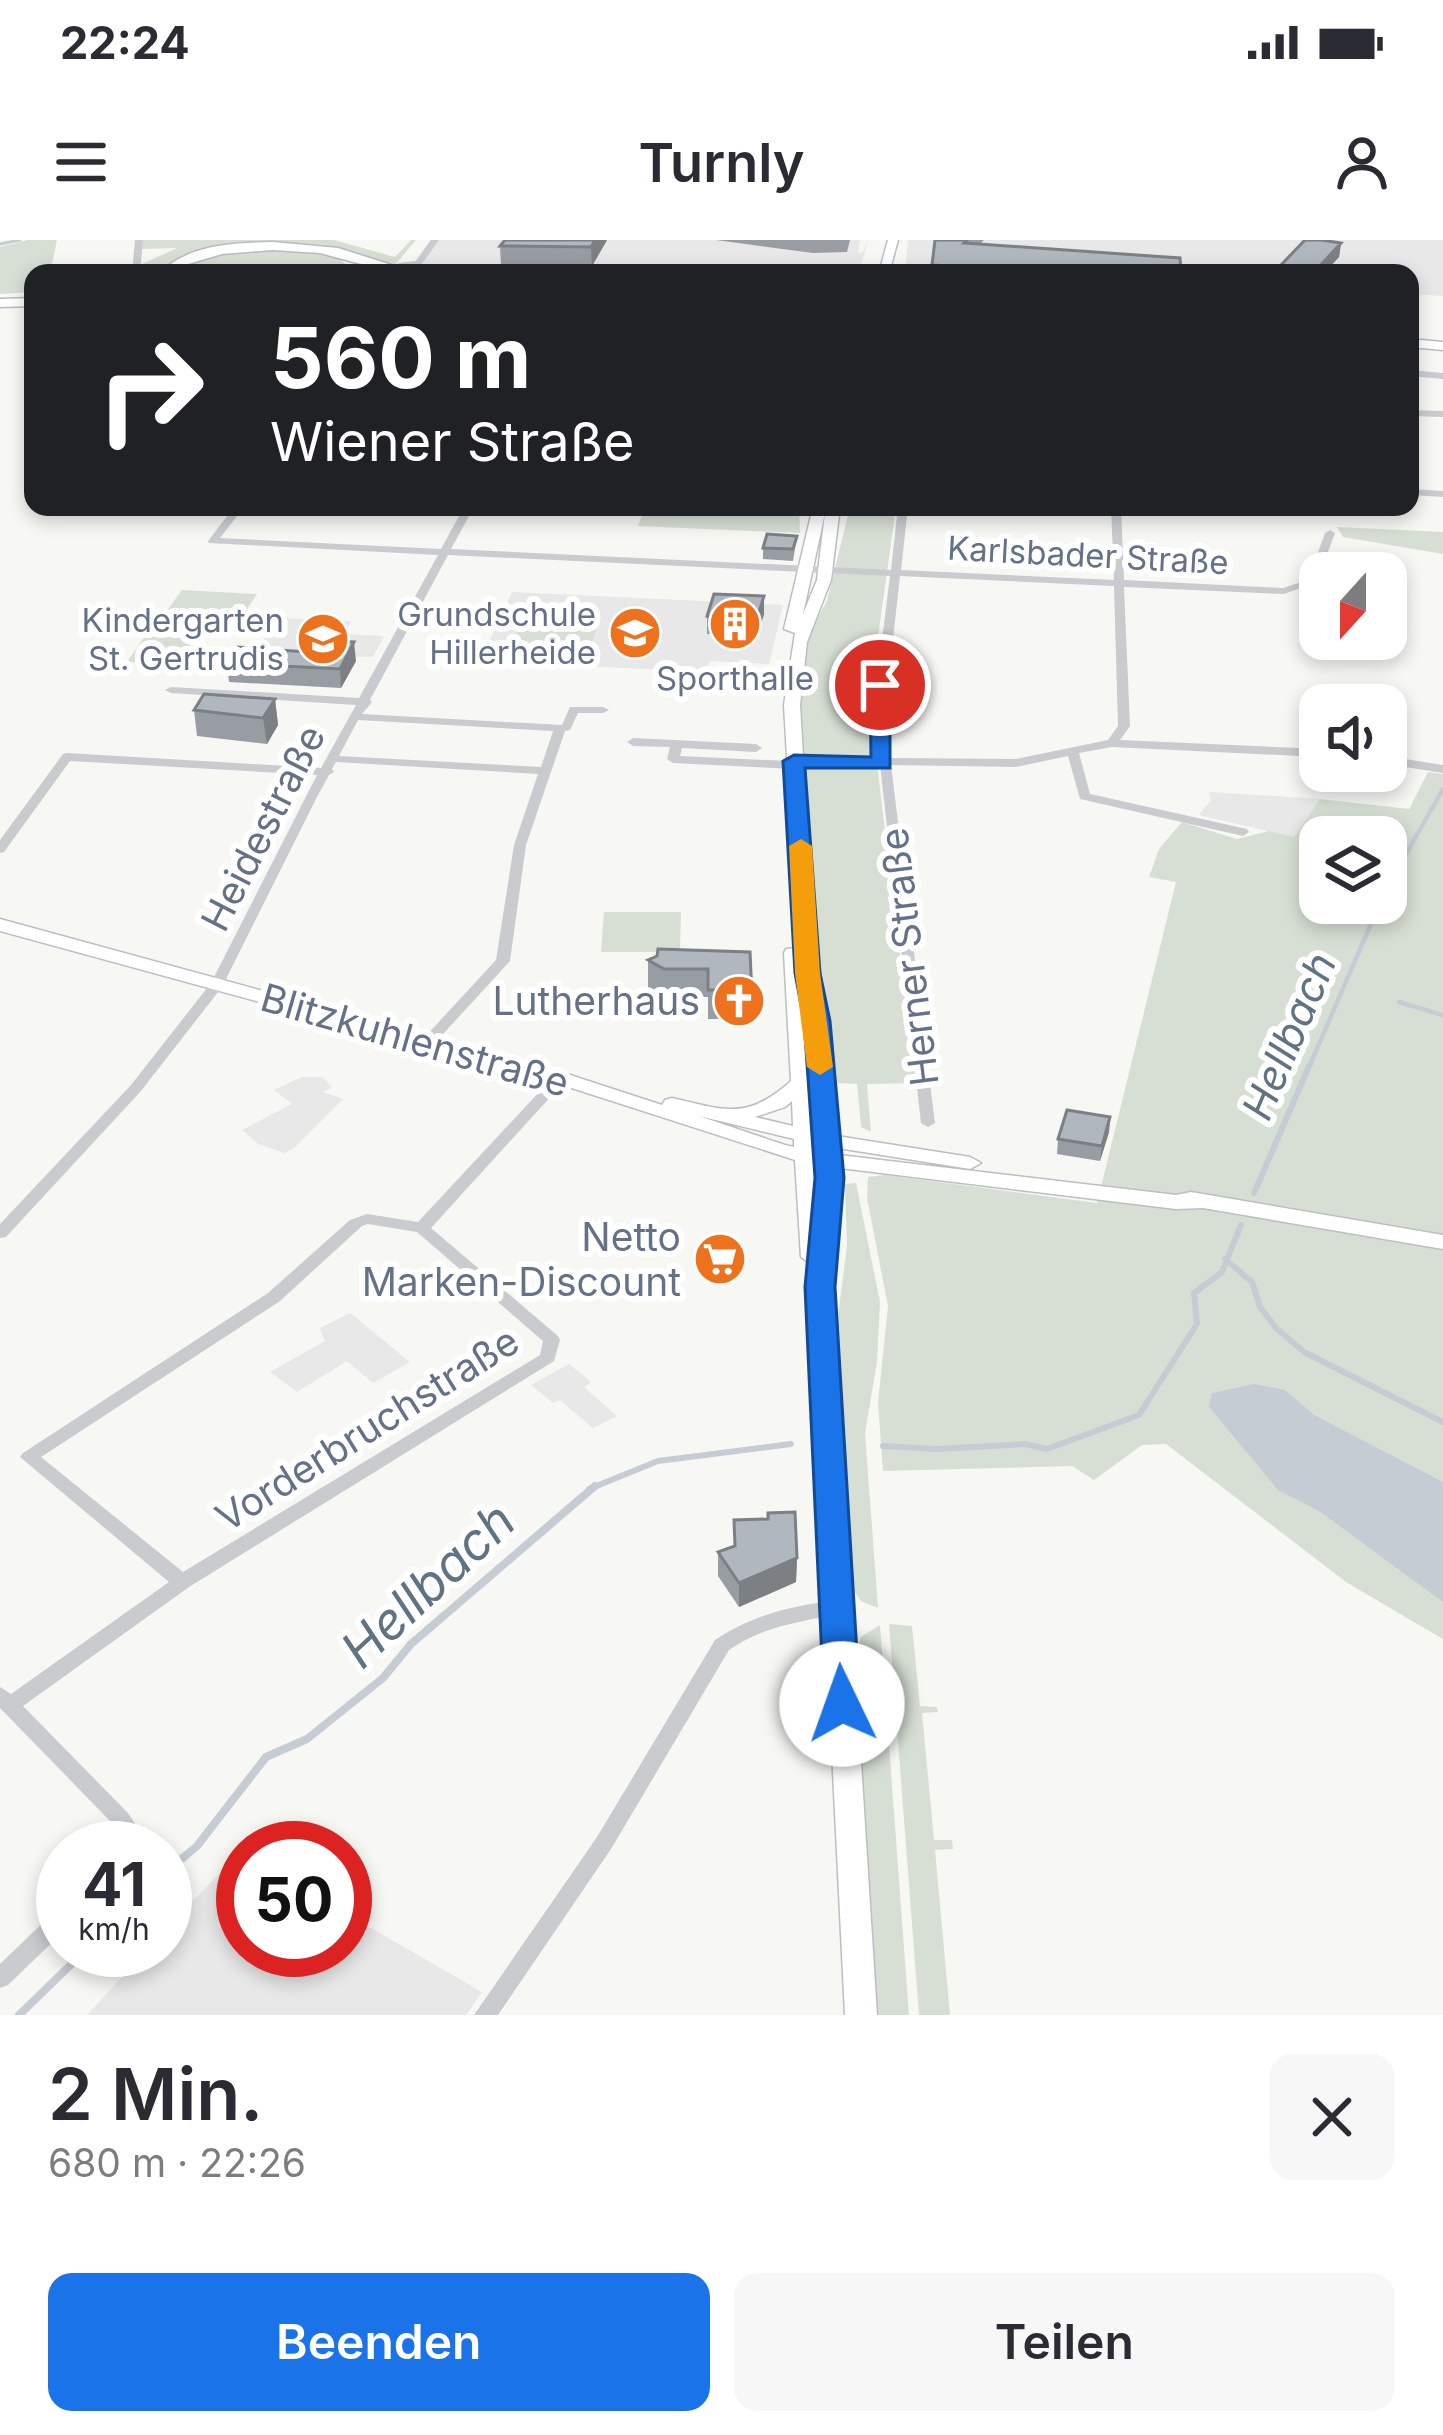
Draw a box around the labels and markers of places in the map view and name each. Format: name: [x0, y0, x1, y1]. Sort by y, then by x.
place label: Grundschule Hillerheide: [397, 594, 596, 672]
building icon: Sporthalle: [707, 596, 763, 652]
place label: Kindergarten St. Gertrudis: [82, 600, 284, 678]
school or university icon: Grundschule Hillerheide: [607, 605, 663, 661]
school or university icon: Kindergarten St. Gertrudis: [295, 611, 351, 667]
pin: [829, 634, 931, 736]
place label: Sporthalle: [656, 658, 814, 698]
church icon: Lutherhaus: [711, 973, 767, 1029]
place label: Lutherhaus: [492, 977, 700, 1024]
place label: Netto Marken-Discount: [362, 1213, 681, 1305]
supermarket icon: Netto Marken-Discount: [692, 1231, 748, 1287]

